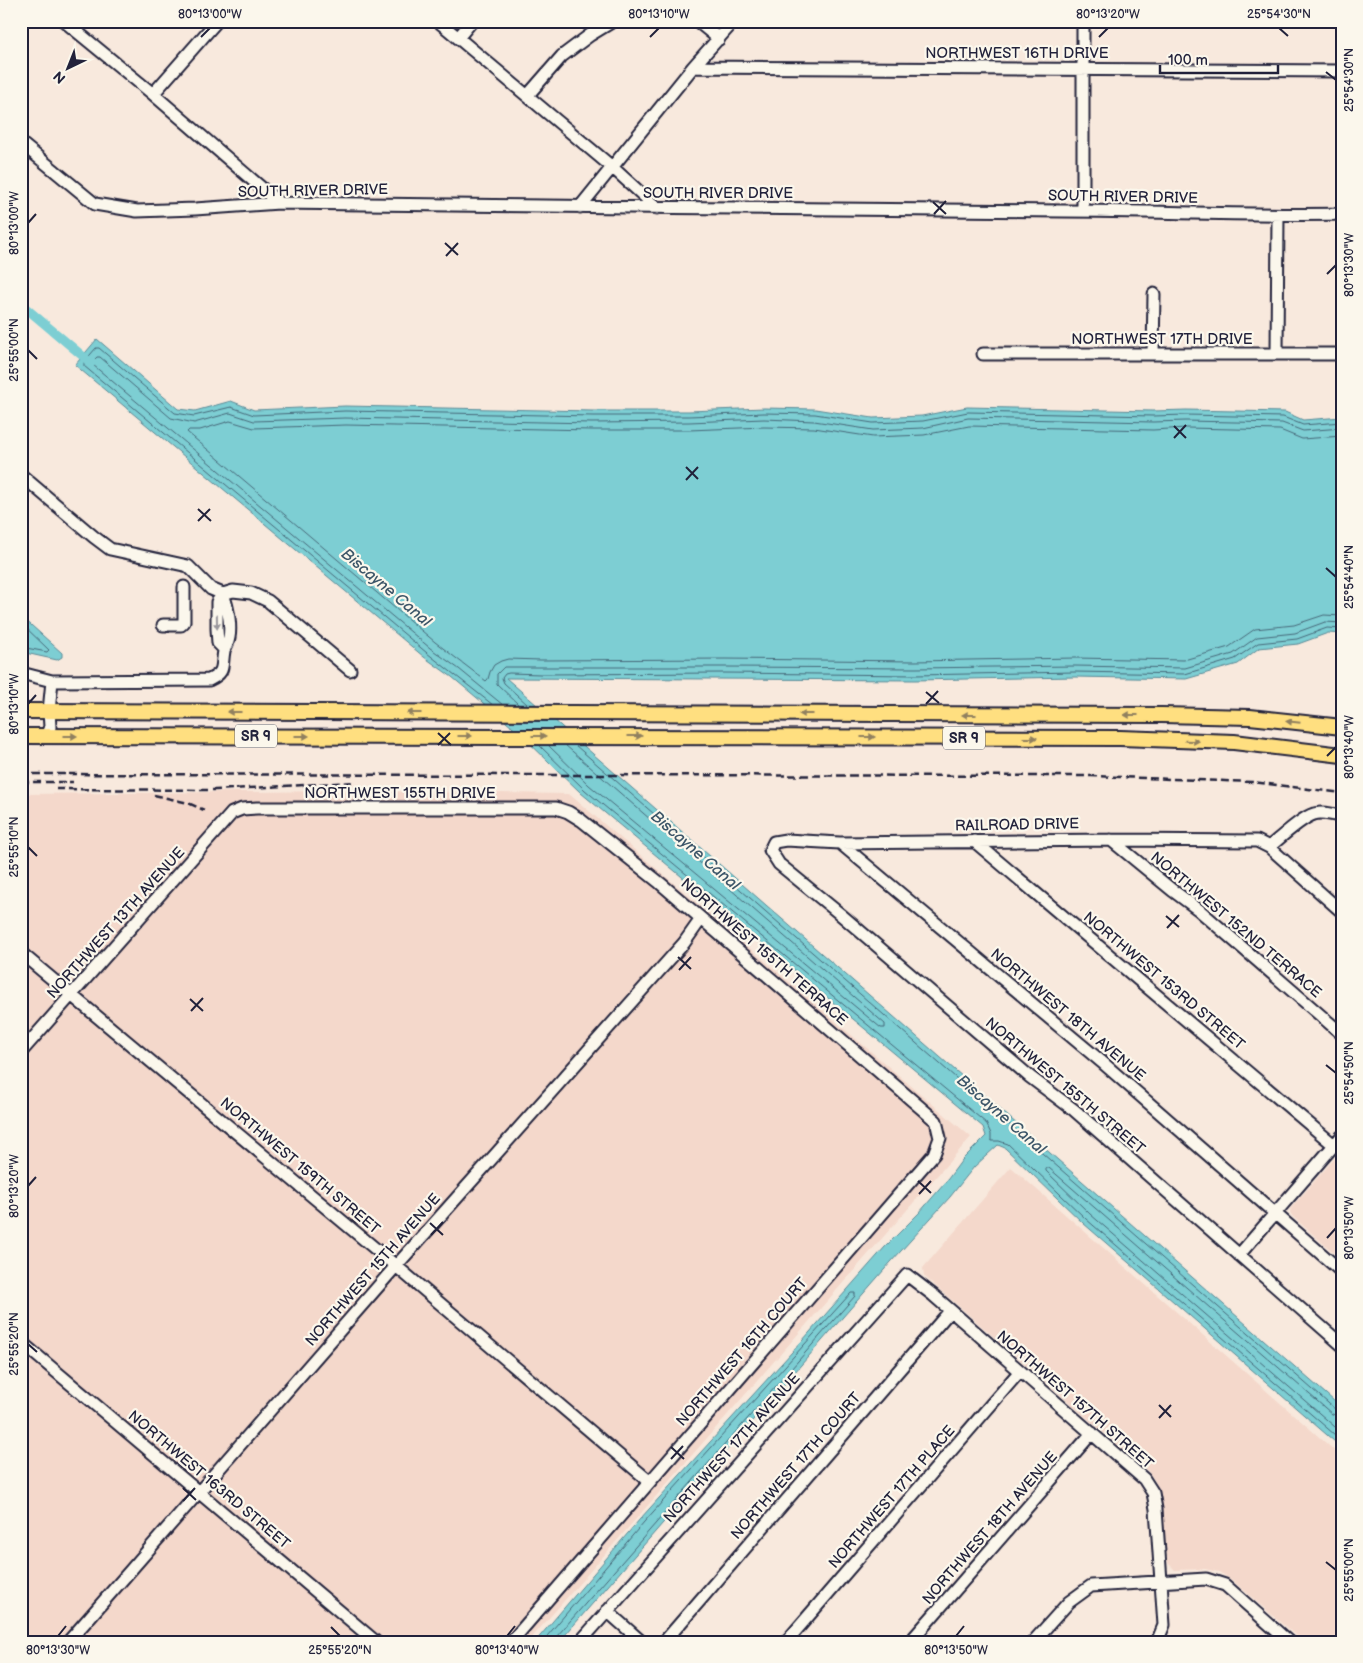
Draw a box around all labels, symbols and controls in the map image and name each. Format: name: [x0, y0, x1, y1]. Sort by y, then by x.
text: 80°13'00"W: [178, 7, 242, 22]
text: 80°13'10"W: [628, 7, 690, 22]
text: 80°13'20"W: [1076, 7, 1140, 22]
text: 25°54'30"N: [1247, 7, 1311, 22]
north arrow: [42, 42, 92, 92]
scale bar: [1160, 42, 1278, 74]
street label: NORTHWEST 16TH DRIVE: [925, 44, 1109, 63]
text: 25°54'30"N: [1342, 48, 1357, 112]
text: 100 m: [1168, 51, 1208, 70]
text: N: [50, 67, 69, 87]
street label: SOUTH RIVER DRIVE: [238, 180, 388, 202]
street label: SOUTH RIVER DRIVE: [643, 184, 793, 203]
street label: SOUTH RIVER DRIVE: [1048, 186, 1198, 208]
text: 80°13'00"W: [7, 191, 22, 255]
text: 80°13'30"W: [1342, 233, 1357, 297]
text: 25°55'00"N: [7, 318, 22, 382]
street label: NORTHWEST 17TH DRIVE: [1071, 330, 1253, 349]
water label: Biscayne Canal: [337, 545, 436, 632]
text: 25°54'40"N: [1342, 545, 1357, 609]
one-way arrow: [213, 614, 221, 630]
text: 80°13'10"W: [7, 673, 22, 735]
one-way arrow: [226, 708, 242, 716]
one-way arrow: [406, 709, 422, 717]
one-way arrow: [798, 710, 814, 718]
one-way arrow: [960, 710, 976, 718]
one-way arrow: [1123, 711, 1139, 719]
text: 80°13'40"W: [1342, 715, 1357, 779]
one-way arrow: [1285, 718, 1301, 726]
road number: SR 9: [235, 724, 277, 748]
road number: SR 9: [943, 726, 985, 750]
one-way arrow: [62, 732, 78, 740]
one-way arrow: [295, 732, 311, 740]
one-way arrow: [457, 732, 473, 740]
one-way arrow: [531, 732, 547, 740]
one-way arrow: [627, 733, 643, 741]
one-way arrow: [860, 733, 876, 741]
one-way arrow: [1022, 734, 1038, 742]
one-way arrow: [1185, 737, 1201, 745]
street label: NORTHWEST 155TH DRIVE: [304, 784, 496, 803]
water label: Biscayne Canal: [647, 807, 744, 896]
street label: RAILROAD DRIVE: [955, 814, 1079, 836]
text: 25°55'10"N: [7, 817, 22, 877]
street label: NORTHWEST 13TH AVENUE: [43, 843, 189, 1003]
street label: NORTHWEST 152ND TERRACE: [1147, 848, 1325, 1002]
street label: NORTHWEST 155TH TERRACE: [677, 874, 851, 1030]
street label: NORTHWEST 153RD STREET: [1079, 908, 1249, 1054]
street label: NORTHWEST 18TH AVENUE: [987, 945, 1150, 1086]
street label: NORTHWEST 155TH STREET: [981, 1014, 1149, 1158]
text: 25°54'50"N: [1342, 1041, 1357, 1105]
water label: Biscayne Canal: [953, 1071, 1050, 1160]
street label: NORTHWEST 159TH STREET: [216, 1093, 384, 1239]
text: 80°13'20"W: [7, 1154, 22, 1218]
street label: NORTHWEST 15TH AVENUE: [301, 1190, 445, 1350]
text: 80°13'50"W: [1342, 1196, 1357, 1260]
street label: NORTHWEST 16TH COURT: [672, 1274, 812, 1430]
text: 25°55'20"N: [7, 1312, 22, 1376]
street label: NORTHWEST 157TH STREET: [993, 1327, 1157, 1473]
street label: NORTHWEST 17TH AVENUE: [660, 1369, 804, 1527]
street label: NORTHWEST 17TH COURT: [727, 1388, 865, 1544]
street label: NORTHWEST 163RD STREET: [124, 1407, 294, 1553]
street label: NORTHWEST 17TH PLACE: [825, 1421, 959, 1572]
street label: NORTHWEST 18TH AVENUE: [918, 1447, 1062, 1608]
text: 25°55'00"N: [1342, 1538, 1357, 1602]
text: 80°13'30"W: [26, 1643, 90, 1658]
text: 25°55'20"N: [308, 1643, 372, 1658]
text: 80°13'40"W: [475, 1643, 539, 1658]
text: 80°13'50"W: [924, 1643, 988, 1658]

